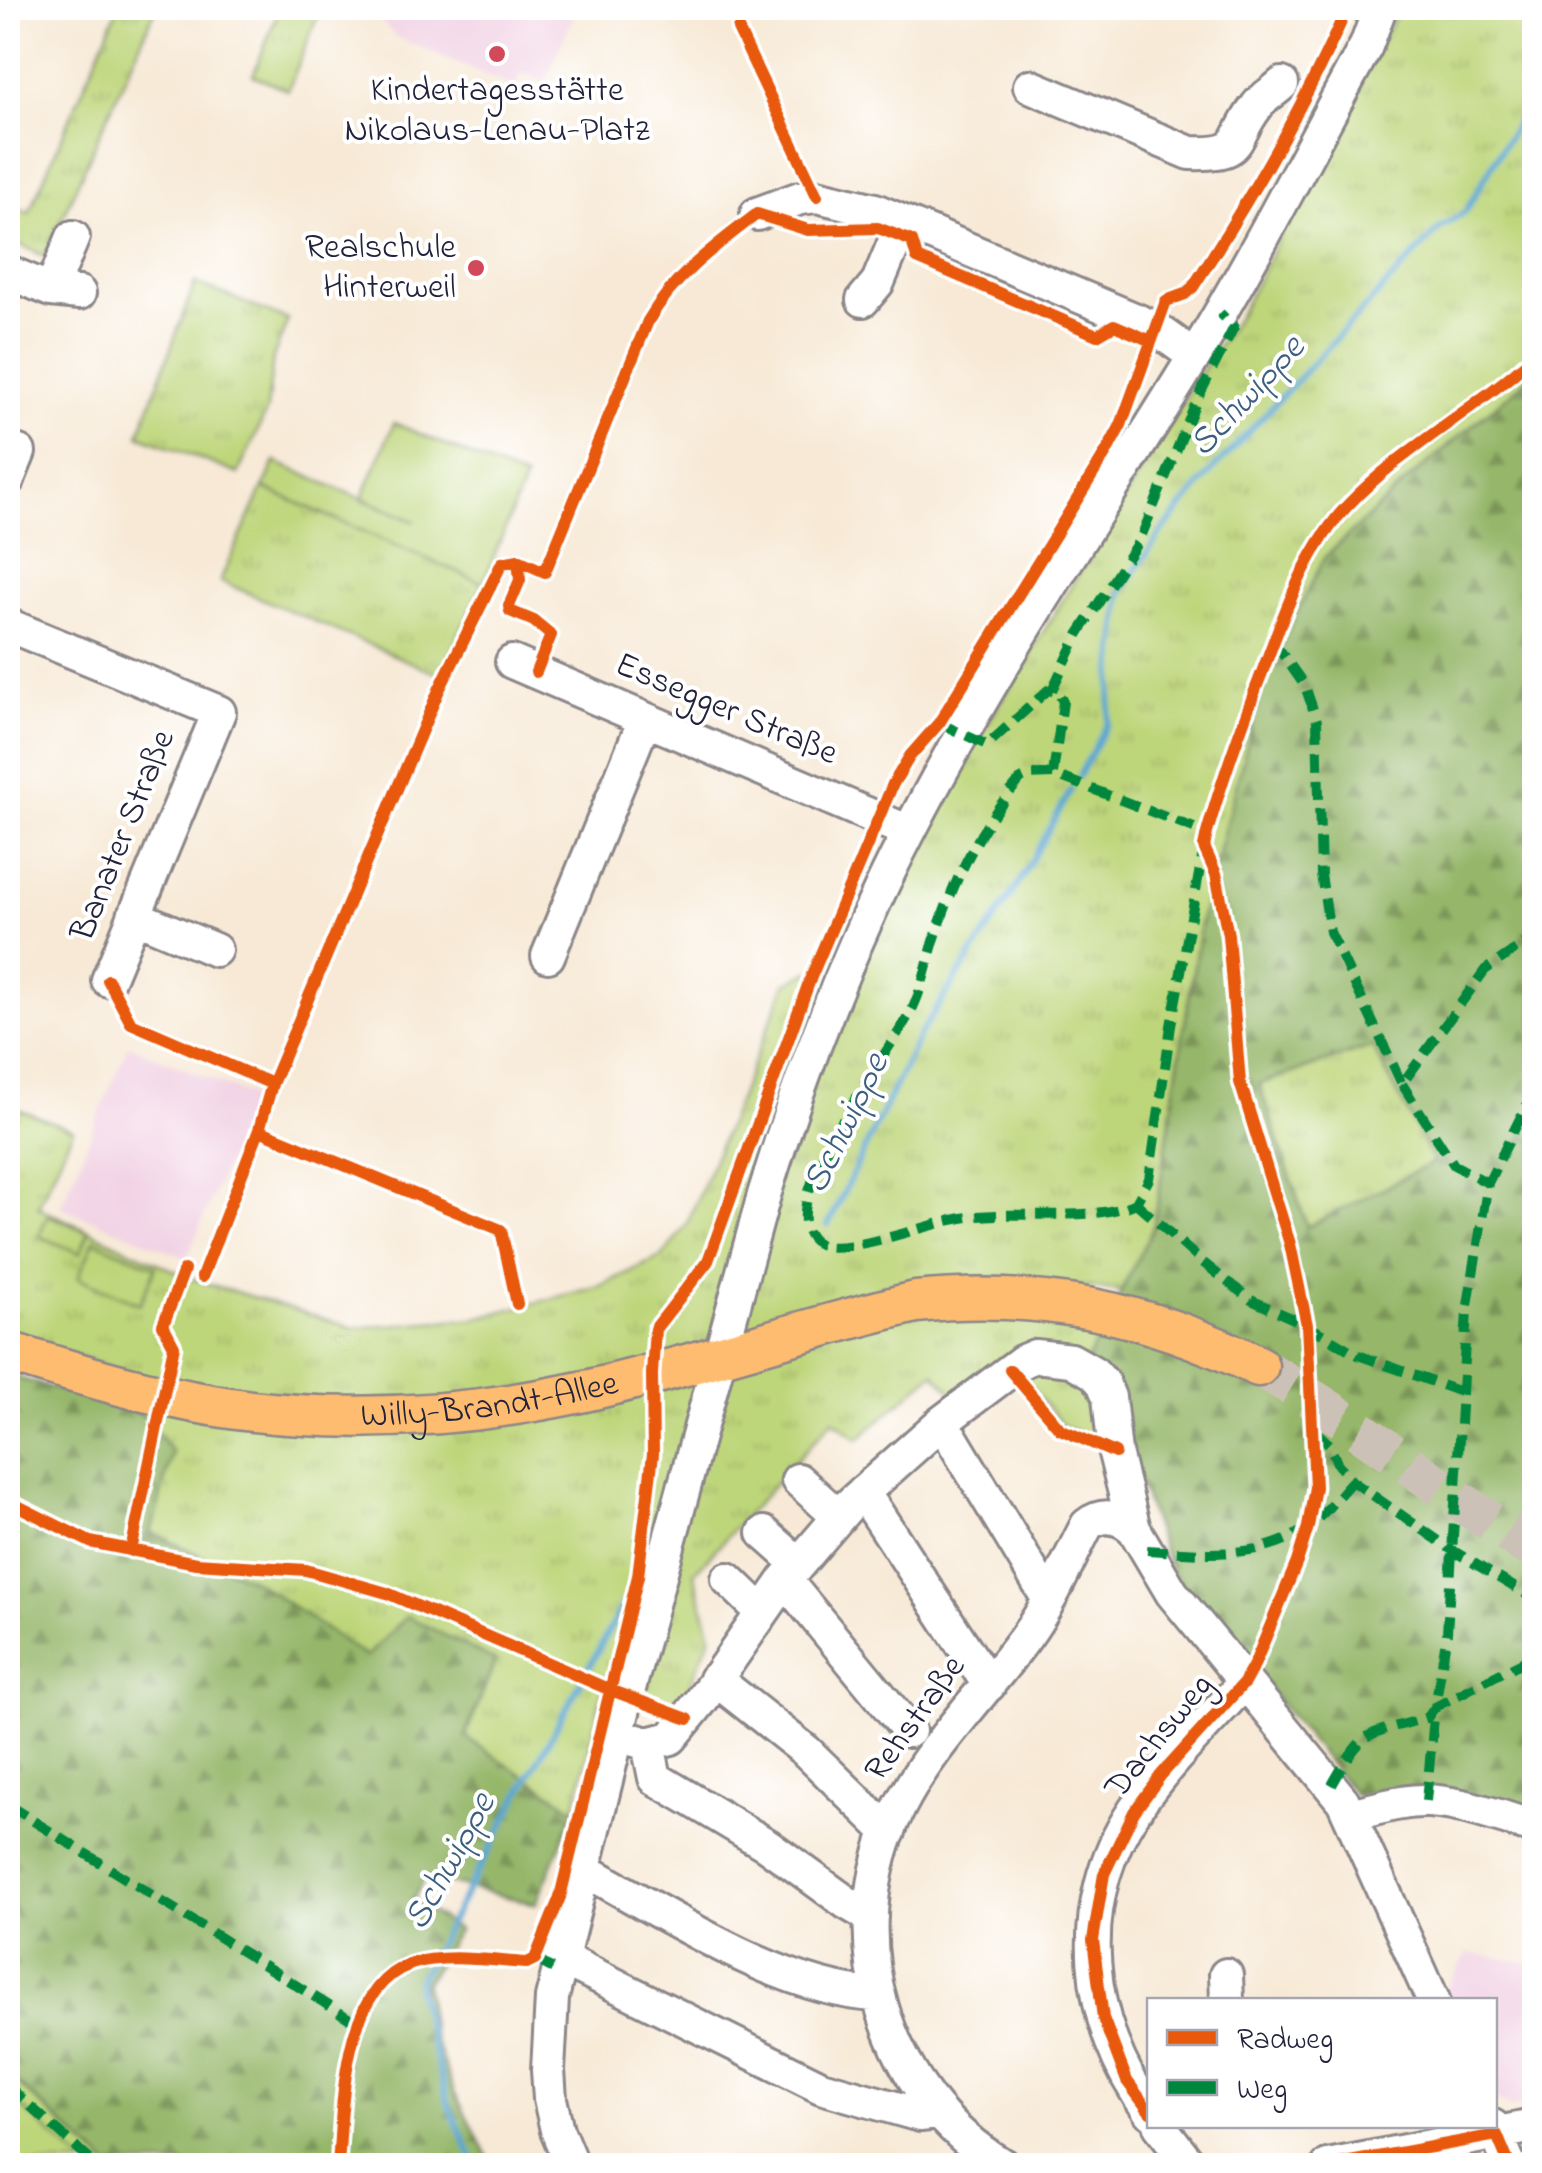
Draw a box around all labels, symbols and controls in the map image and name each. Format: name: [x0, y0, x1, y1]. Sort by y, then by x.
marker: Kindertagesstätte Nikolaus-Lenau-Platz: [486, 43, 508, 65]
place label: Kindertagesstätte Nikolaus-Lenau-Platz: [344, 66, 650, 157]
place label: Realschule Hinterweil: [305, 223, 456, 314]
marker: Realschule Hinterweil: [465, 257, 487, 279]
water label: Schwippe: [1177, 322, 1321, 471]
street label: Essegger Straße: [607, 640, 845, 780]
street label: Banater Straße: [58, 722, 190, 950]
water label: Schwippe: [789, 1043, 906, 1203]
street label: Willy-Brandt-Allee: [360, 1358, 624, 1442]
street label: Rehstraße: [853, 1645, 979, 1793]
street label: Dachsweg: [1093, 1663, 1227, 1812]
water label: Schwippe: [390, 1781, 513, 1941]
legend: [1147, 1998, 1497, 2128]
text: Radweg: [1237, 2019, 1333, 2063]
text: Weg: [1237, 2069, 1287, 2113]

